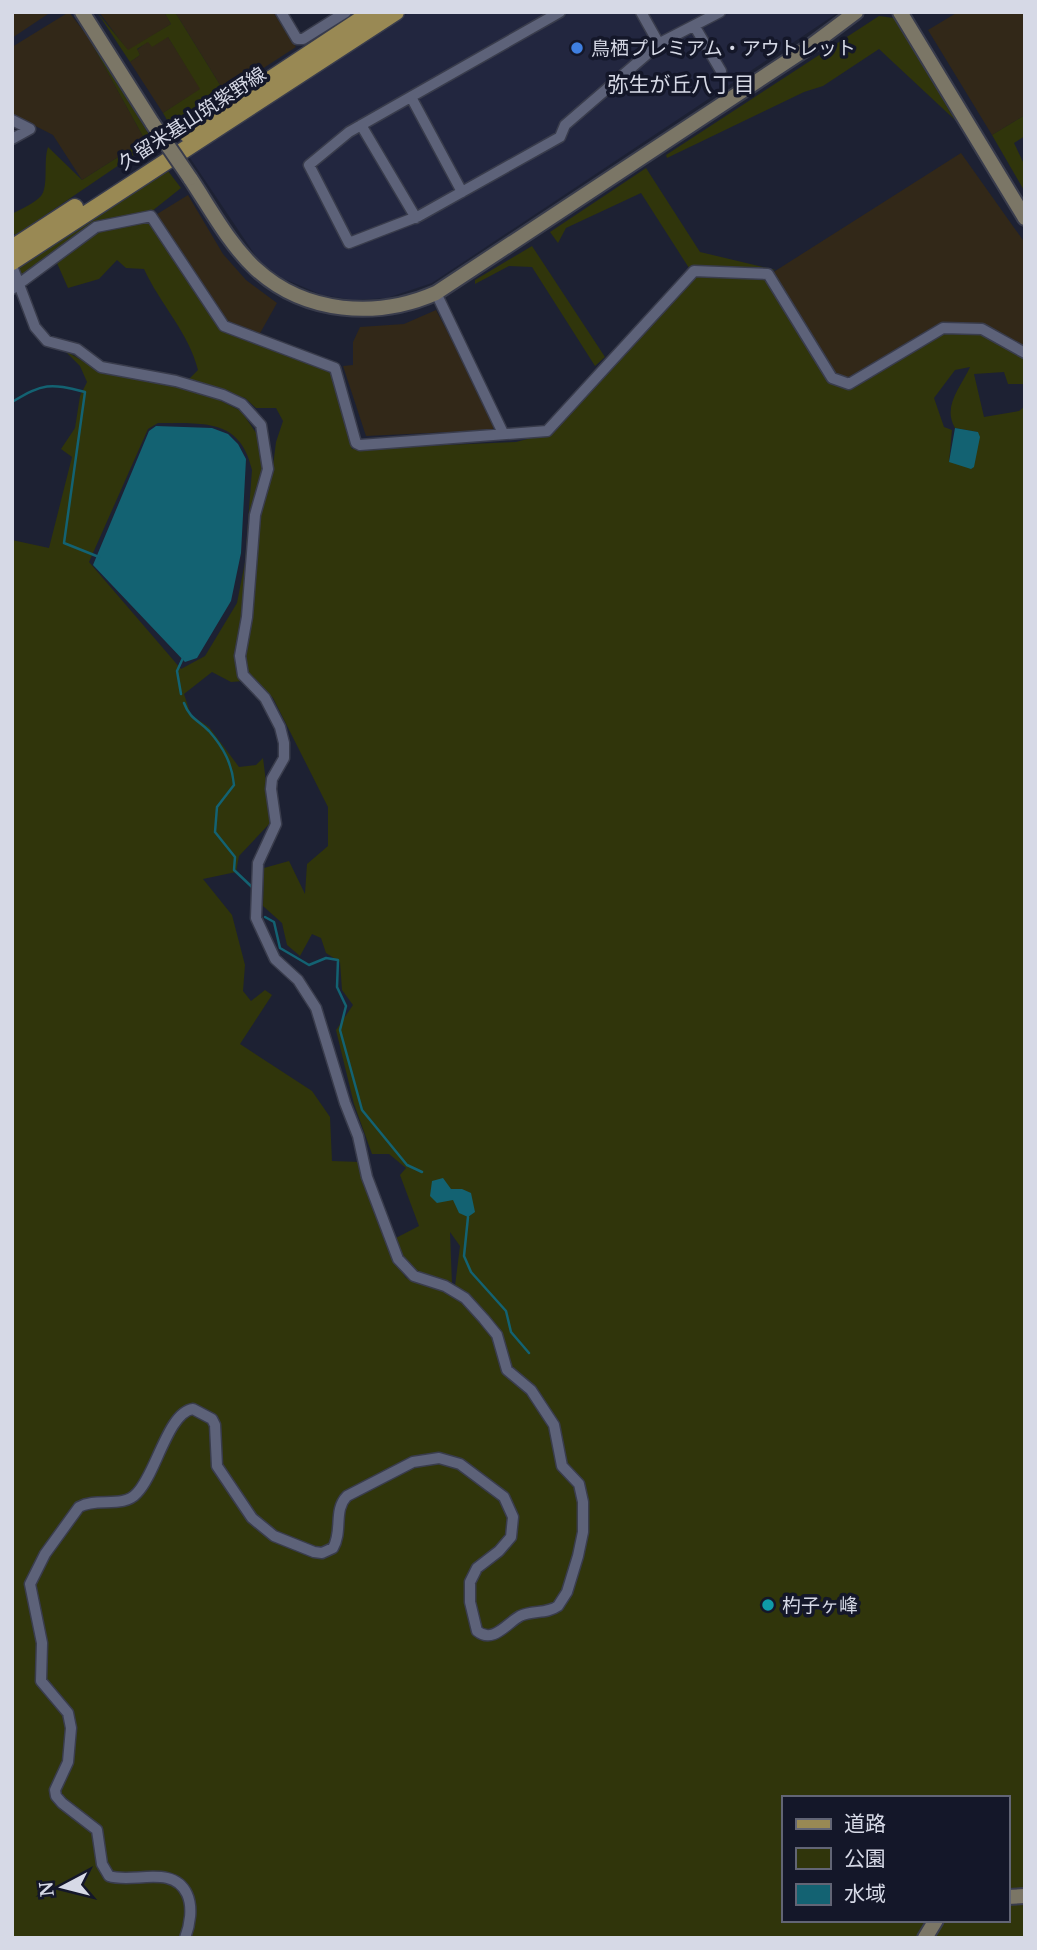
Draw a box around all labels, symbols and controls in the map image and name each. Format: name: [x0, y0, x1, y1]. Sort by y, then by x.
place label: 鳥栖プレミアム・アウトレット: [591, 35, 856, 61]
marker: 鳥栖プレミアム・アウトレット: [569, 40, 585, 56]
street label: 久留米基山筑紫野線: [113, 61, 271, 175]
district label: 弥生が丘八丁目: [608, 70, 755, 98]
place label: 杓子ヶ峰: [782, 1592, 858, 1618]
marker: 杓子ヶ峰: [760, 1597, 776, 1613]
legend: [782, 1796, 1009, 1922]
text: 道路: [844, 1809, 886, 1837]
text: 公園: [844, 1844, 886, 1872]
north arrow: [28, 1852, 98, 1922]
text: 水域: [844, 1879, 886, 1907]
text: N: [32, 1880, 60, 1898]

